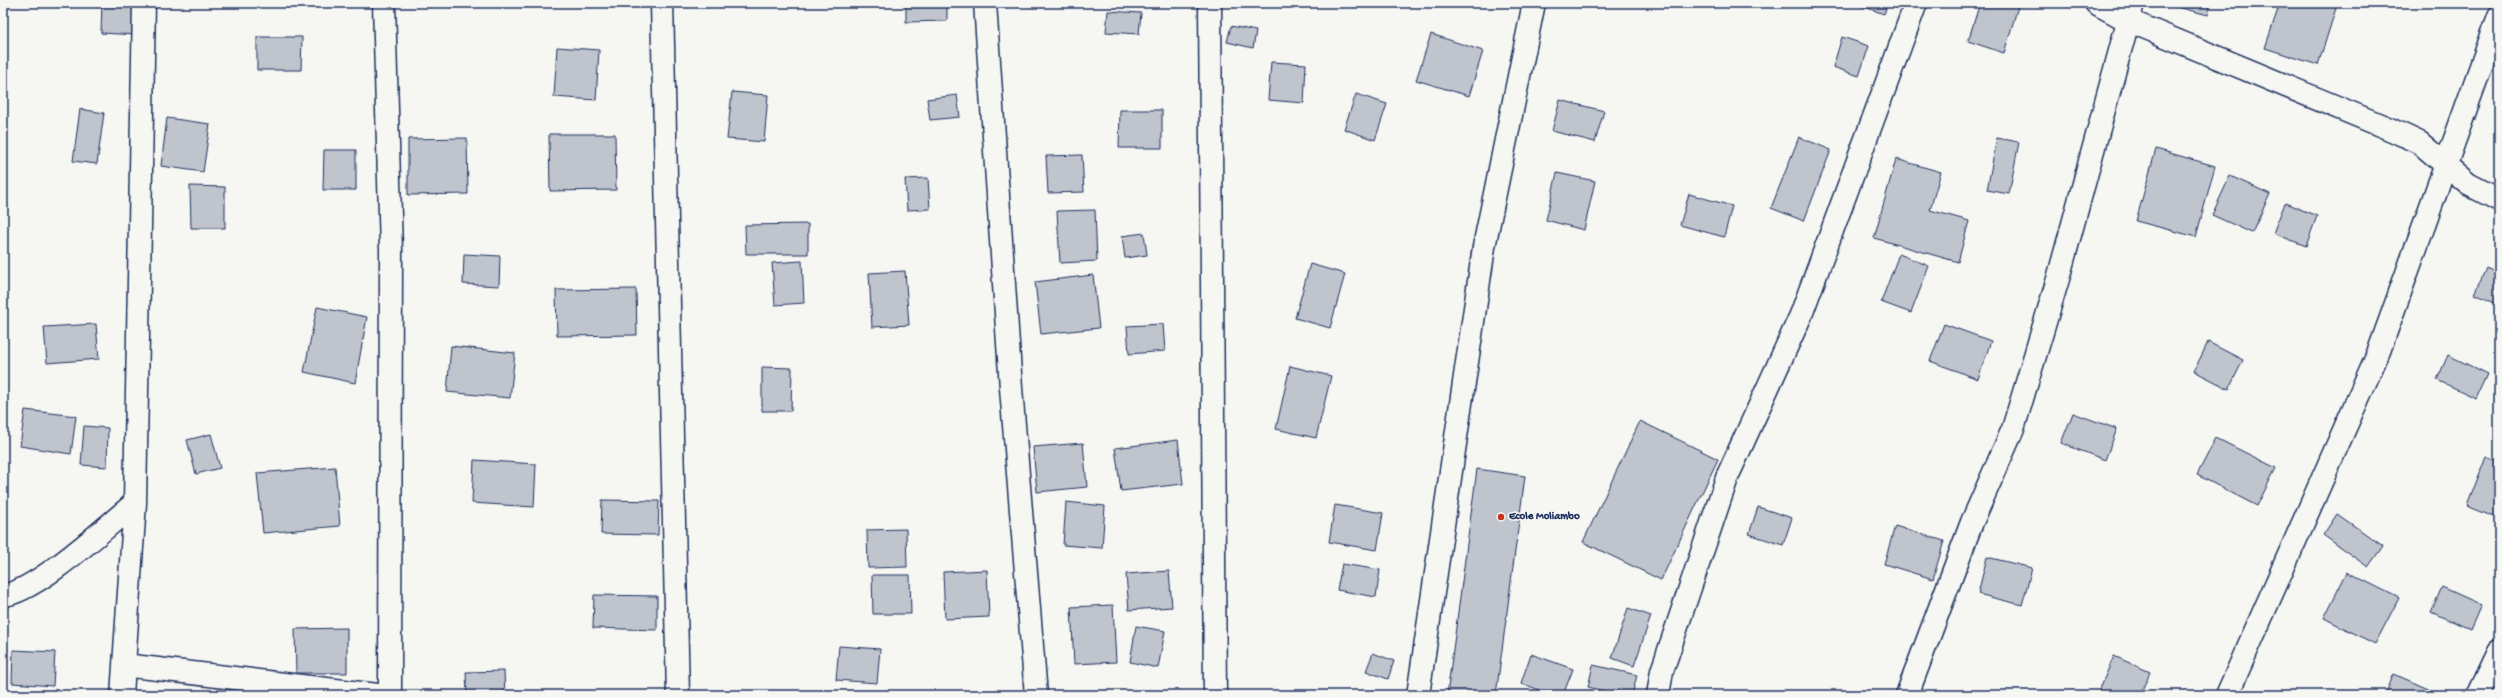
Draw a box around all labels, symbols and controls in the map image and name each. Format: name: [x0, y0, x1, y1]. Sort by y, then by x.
place label: Ecole Moliambo: [1508, 511, 1580, 523]
marker: Ecole Moliambo: [1496, 512, 1506, 522]

